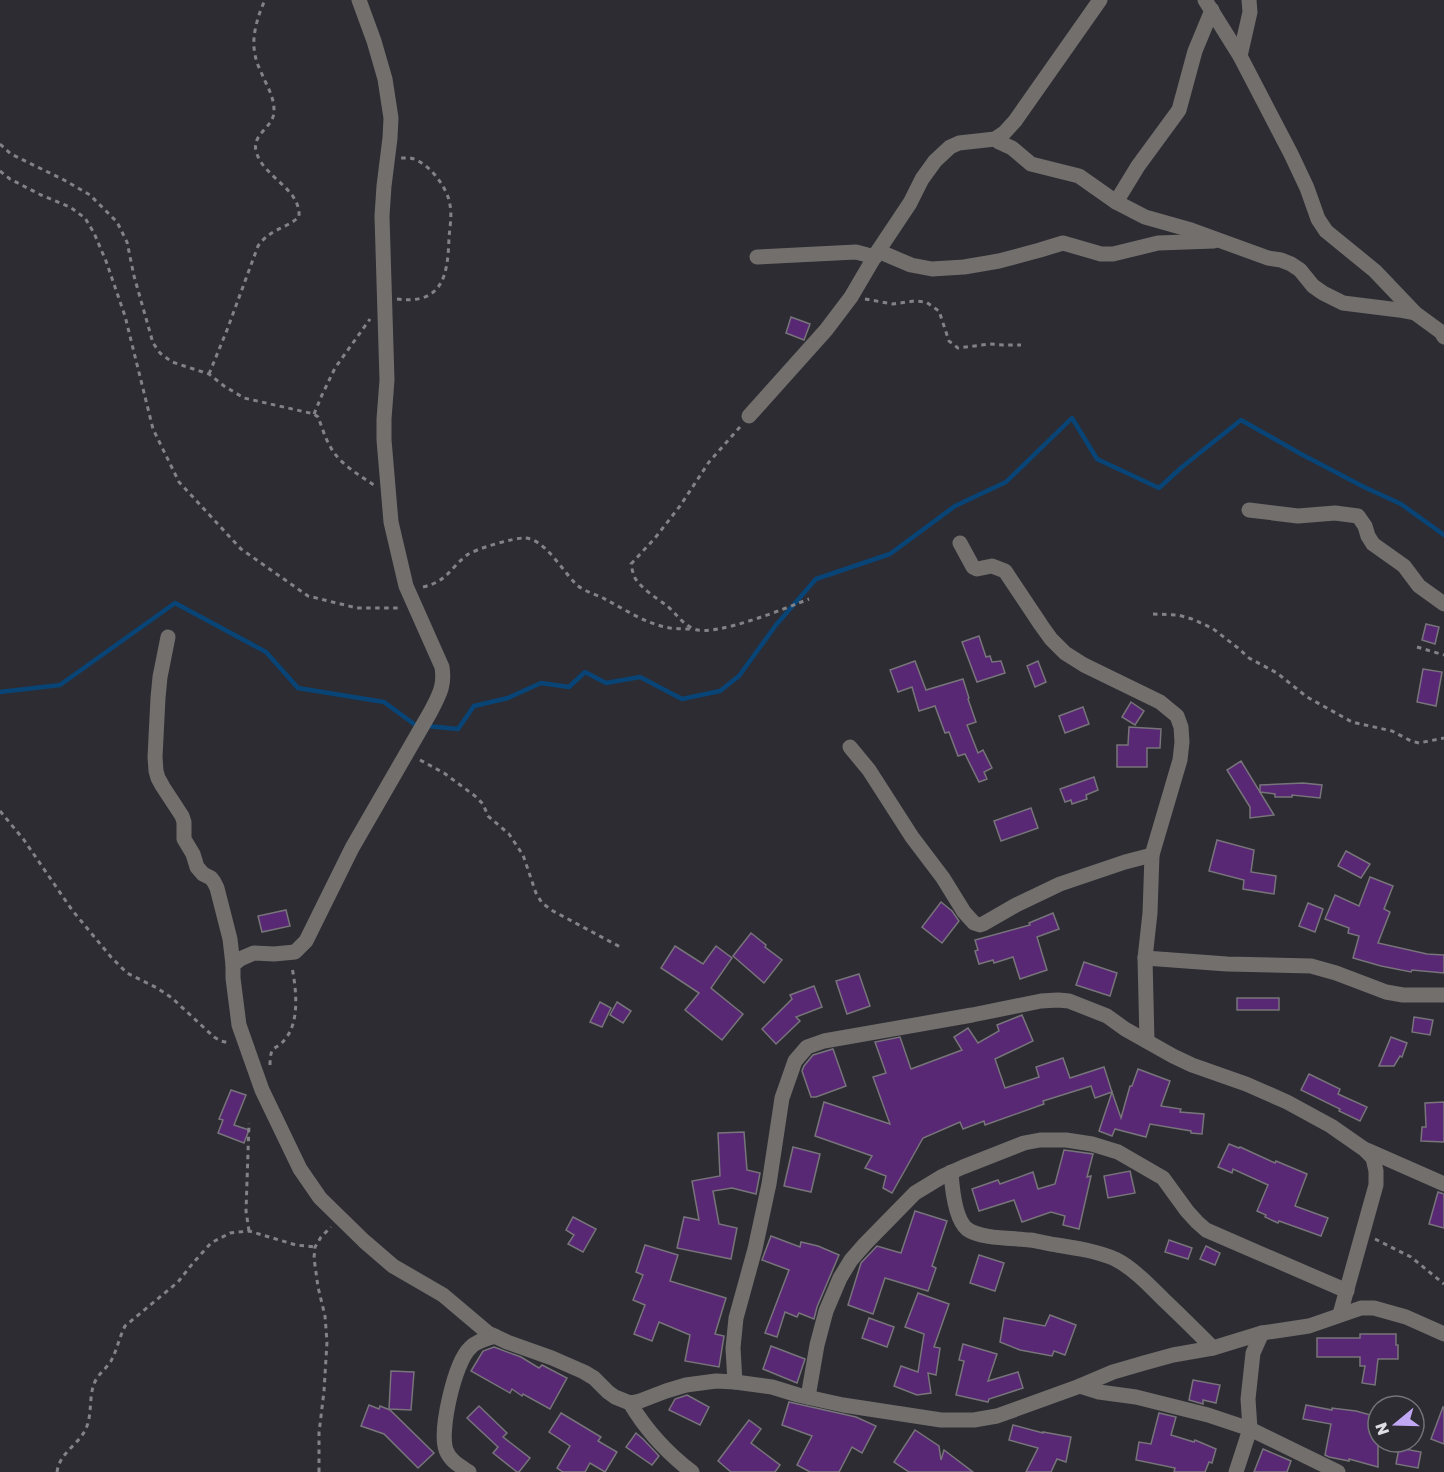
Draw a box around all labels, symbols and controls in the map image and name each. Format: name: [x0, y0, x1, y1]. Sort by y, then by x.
north arrow: [1366, 1394, 1426, 1454]
text: N: [1370, 1420, 1393, 1438]

